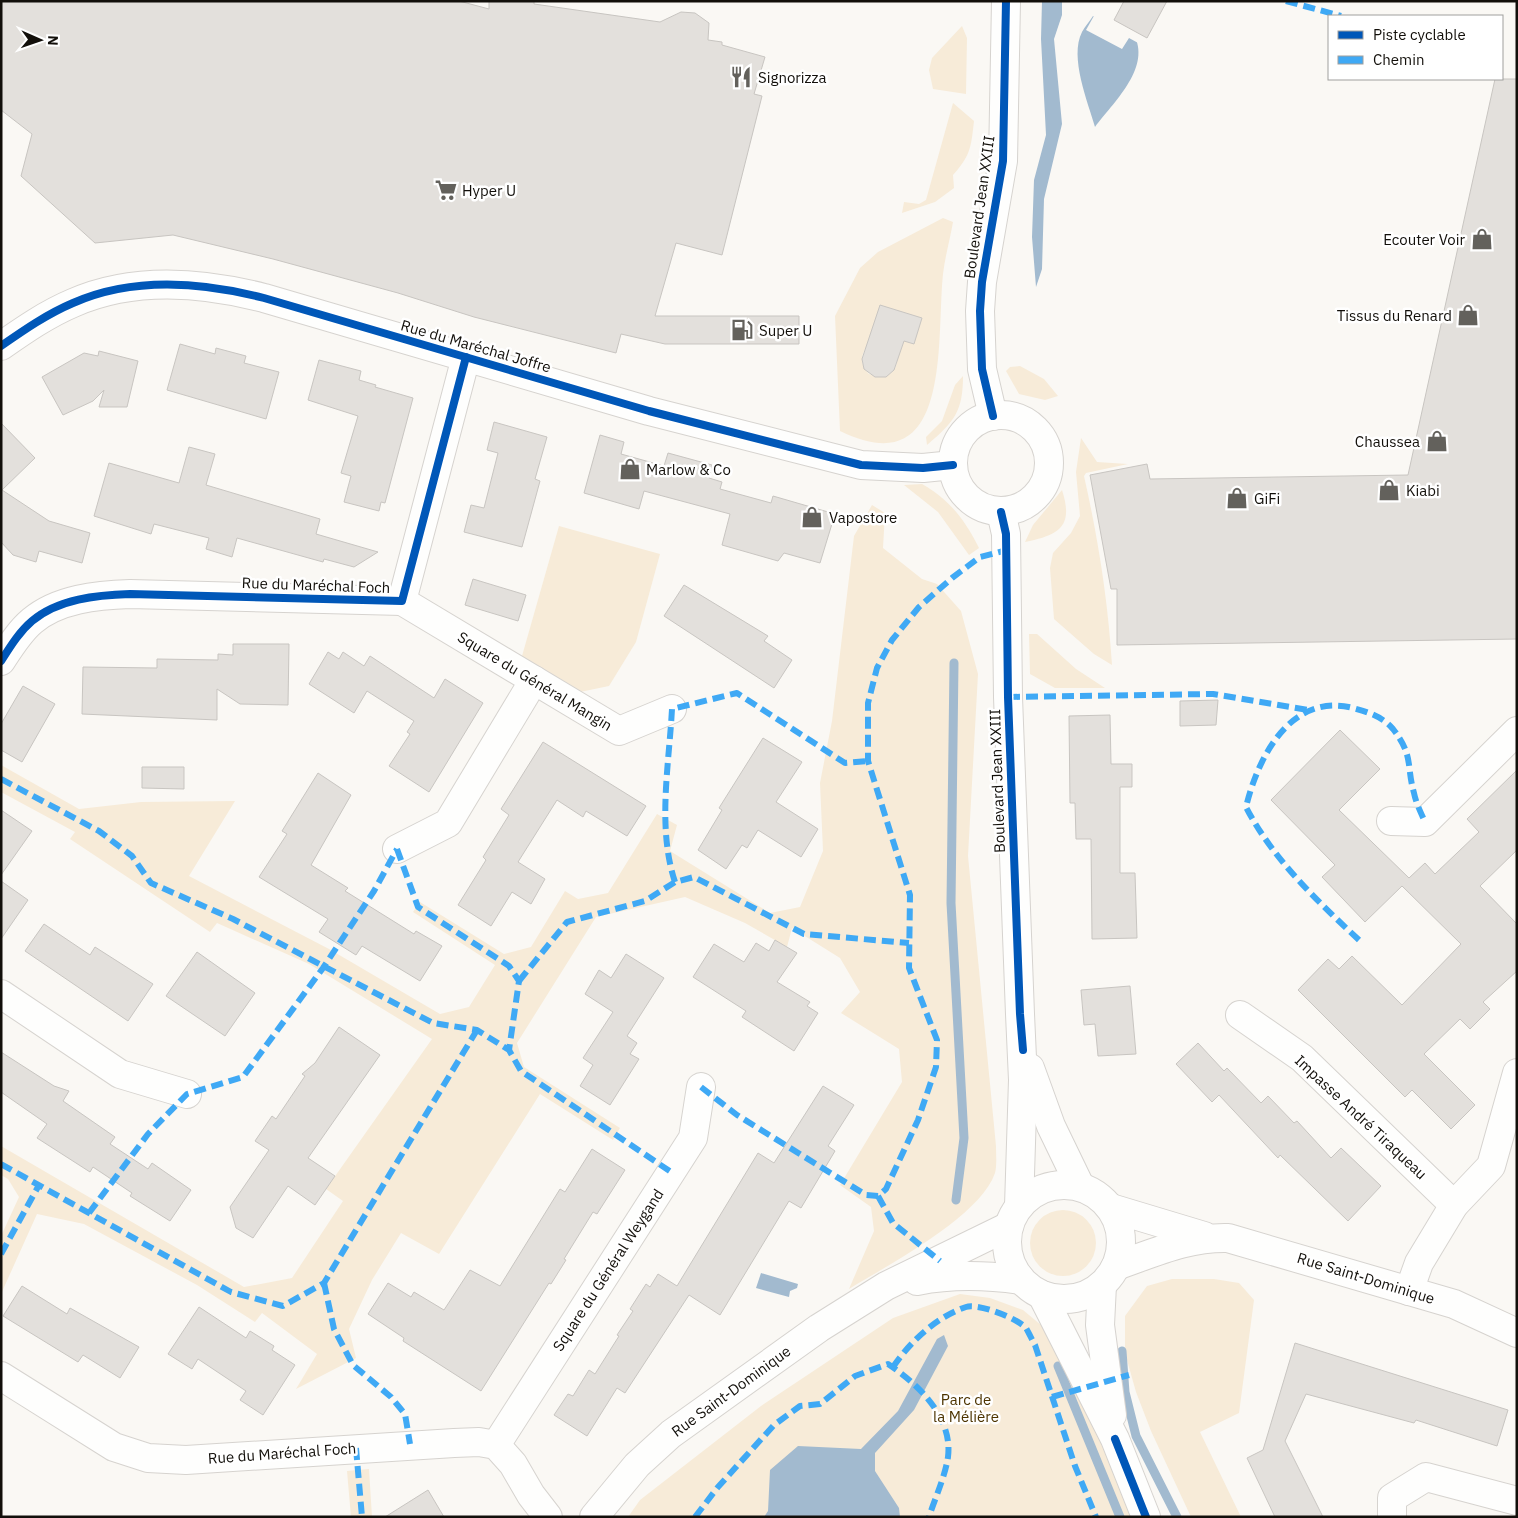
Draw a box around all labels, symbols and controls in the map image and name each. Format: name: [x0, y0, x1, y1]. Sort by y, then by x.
north arrow: [15, 15, 65, 65]
legend: [1328, 15, 1503, 80]
text: Piste cyclable: [1373, 25, 1466, 44]
text: N: [44, 35, 62, 46]
text: Chemin: [1373, 50, 1424, 69]
restaurant icon: Signorizza: [728, 64, 754, 90]
place label: Signorizza: [758, 68, 827, 87]
street label: Boulevard Jean XXIII: [960, 134, 998, 280]
supermarket icon: Hyper U: [433, 177, 459, 203]
place label: Hyper U: [462, 181, 516, 200]
shop icon: Ecouter Voir: [1469, 226, 1495, 252]
place label: Ecouter Voir: [1383, 230, 1465, 249]
shop icon: Tissus du Renard: [1455, 302, 1481, 328]
place label: Tissus du Renard: [1337, 306, 1452, 325]
street label: Rue du Maréchal Joffre: [399, 315, 553, 377]
fuel station icon: Super U: [729, 317, 755, 343]
place label: Super U: [759, 321, 812, 340]
shop icon: Chaussea: [1424, 428, 1450, 454]
place label: Chaussea: [1355, 432, 1420, 451]
shop icon: Marlow & Co: [617, 456, 643, 482]
place label: Marlow & Co: [646, 460, 731, 479]
shop icon: Kiabi: [1376, 477, 1402, 503]
place label: Kiabi: [1406, 481, 1440, 500]
shop icon: GiFi: [1224, 485, 1250, 511]
place label: GiFi: [1254, 489, 1280, 508]
shop icon: Vapostore: [799, 504, 825, 530]
place label: Vapostore: [829, 508, 897, 527]
street label: Rue du Maréchal Foch: [241, 573, 391, 597]
street label: Square du Général Mangin: [454, 627, 616, 735]
street label: Boulevard Jean XXIII: [985, 709, 1009, 853]
street label: Impasse André Tiraqueau: [1291, 1051, 1431, 1183]
street label: Square du Général Weygand: [548, 1185, 668, 1355]
street label: Rue Saint-Dominique: [1295, 1248, 1437, 1308]
street label: Rue Saint-Dominique: [668, 1341, 794, 1441]
park label: Parc de la Mélière: [933, 1390, 999, 1426]
street label: Rue du Maréchal Foch: [207, 1438, 357, 1468]

